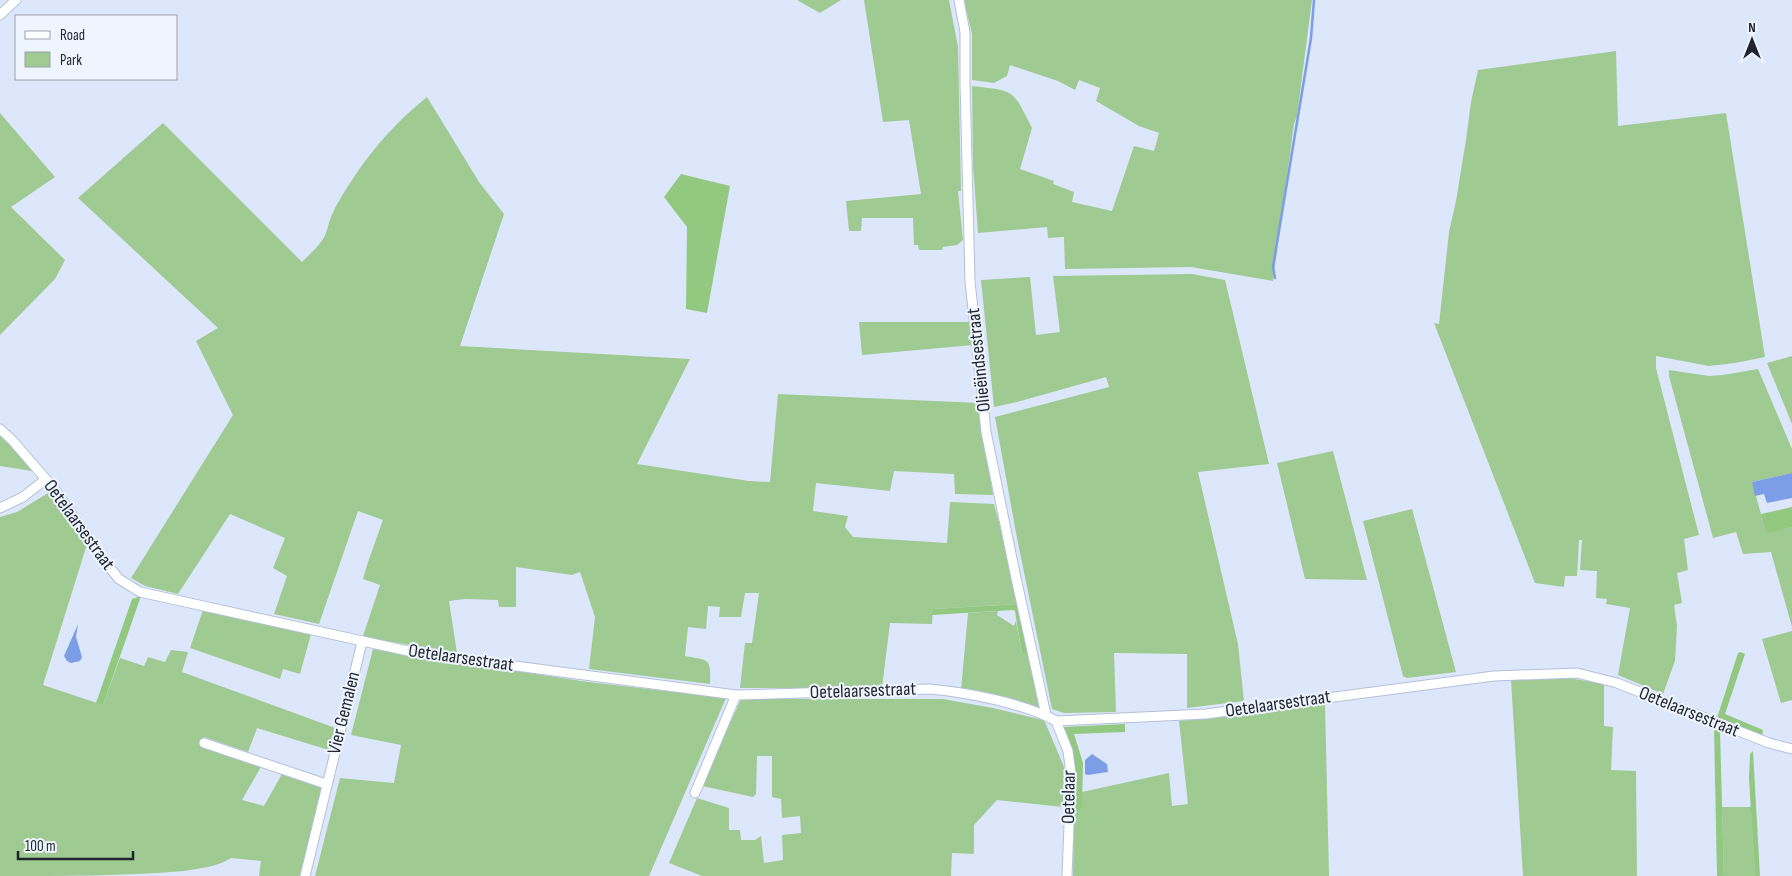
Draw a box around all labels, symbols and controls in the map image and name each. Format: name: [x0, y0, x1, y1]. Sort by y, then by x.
legend: [15, 15, 178, 80]
north arrow: [1727, 15, 1777, 65]
text: N: [1748, 19, 1756, 36]
text: Road: [60, 26, 85, 45]
text: Park: [60, 51, 82, 70]
street label: Olieëindsestraat: [962, 307, 996, 413]
street label: Oetelaarsestraat: [38, 475, 120, 575]
street label: Oetelaarsestraat: [407, 639, 515, 677]
street label: Vier Gemalen: [323, 669, 365, 757]
street label: Oetelaarsestraat: [810, 678, 917, 704]
street label: Oetelaarsestraat: [1635, 681, 1743, 743]
street label: Oetelaarsestraat: [1224, 685, 1332, 723]
street label: Oetelaar: [1057, 769, 1081, 824]
scale bar: [18, 828, 132, 860]
text: 100 m: [25, 837, 56, 856]

